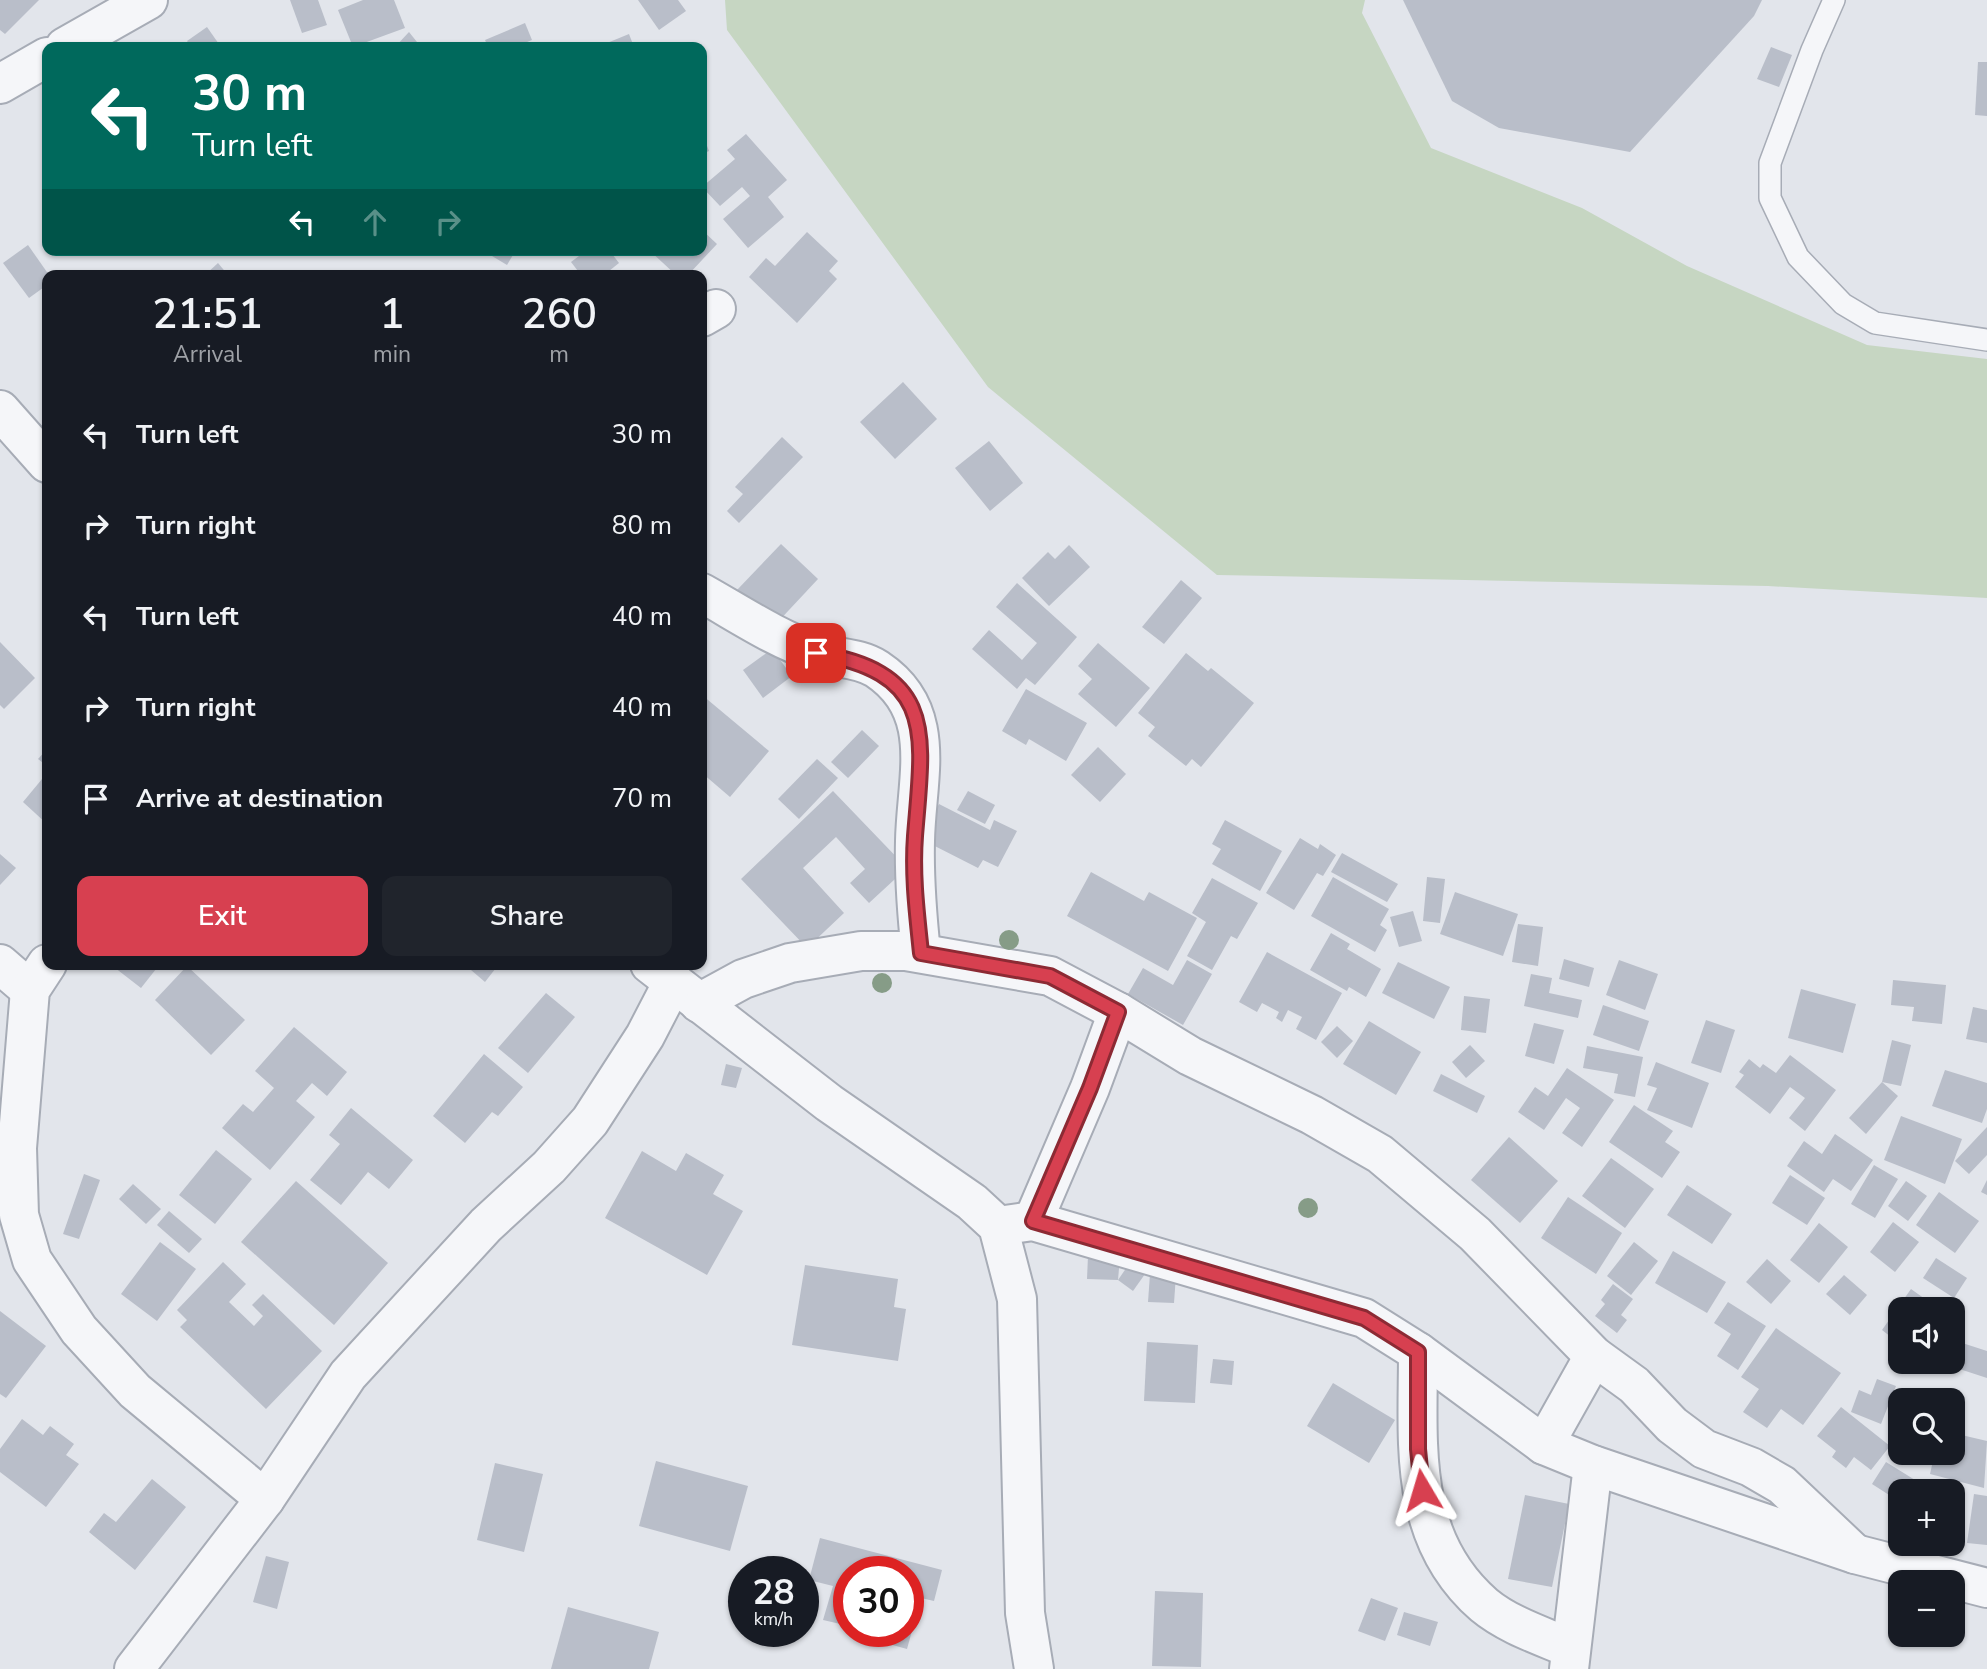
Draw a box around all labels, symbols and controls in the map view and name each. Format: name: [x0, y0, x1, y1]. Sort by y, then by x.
text: 30 m: [192, 60, 307, 127]
icon: left: [77, 70, 168, 161]
text: Turn left: [192, 124, 312, 167]
icon: left: [283, 203, 321, 241]
icon: ahead: [356, 203, 394, 241]
icon: right: [429, 203, 467, 241]
text: 21:51: [152, 286, 263, 343]
text: 1: [379, 286, 405, 343]
text: 260: [521, 286, 597, 343]
text: Arrival: [173, 339, 242, 370]
text: min: [373, 339, 411, 370]
text: m: [549, 339, 569, 370]
icon: left: [77, 416, 115, 454]
text: Turn left: [136, 417, 239, 452]
text: 30 m: [612, 417, 672, 452]
icon: right: [77, 507, 115, 545]
text: Turn right: [136, 508, 255, 543]
text: 80 m: [612, 508, 672, 543]
icon: left: [77, 598, 115, 636]
text: Turn left: [136, 599, 239, 634]
text: 40 m: [612, 599, 672, 634]
pin: [786, 623, 846, 683]
icon: arrive: [797, 634, 835, 672]
icon: right: [77, 689, 115, 727]
text: Turn right: [136, 690, 255, 725]
text: 40 m: [612, 690, 672, 725]
icon: arrive: [77, 780, 115, 818]
text: Arrive at destination: [136, 781, 383, 816]
text: 70 m: [612, 781, 672, 816]
button: Exit: [77, 876, 368, 956]
button: Share: [382, 876, 672, 956]
map controls: [1888, 1297, 1965, 1647]
button: sound: [1888, 1297, 1965, 1374]
button: search: [1888, 1388, 1965, 1465]
position arrow: [1385, 1453, 1459, 1527]
button: +: [1888, 1479, 1965, 1556]
speed limit sign: 30: [833, 1556, 924, 1647]
text: 28: [752, 1569, 795, 1616]
button: −: [1888, 1570, 1965, 1647]
text: km/h: [754, 1607, 793, 1631]

